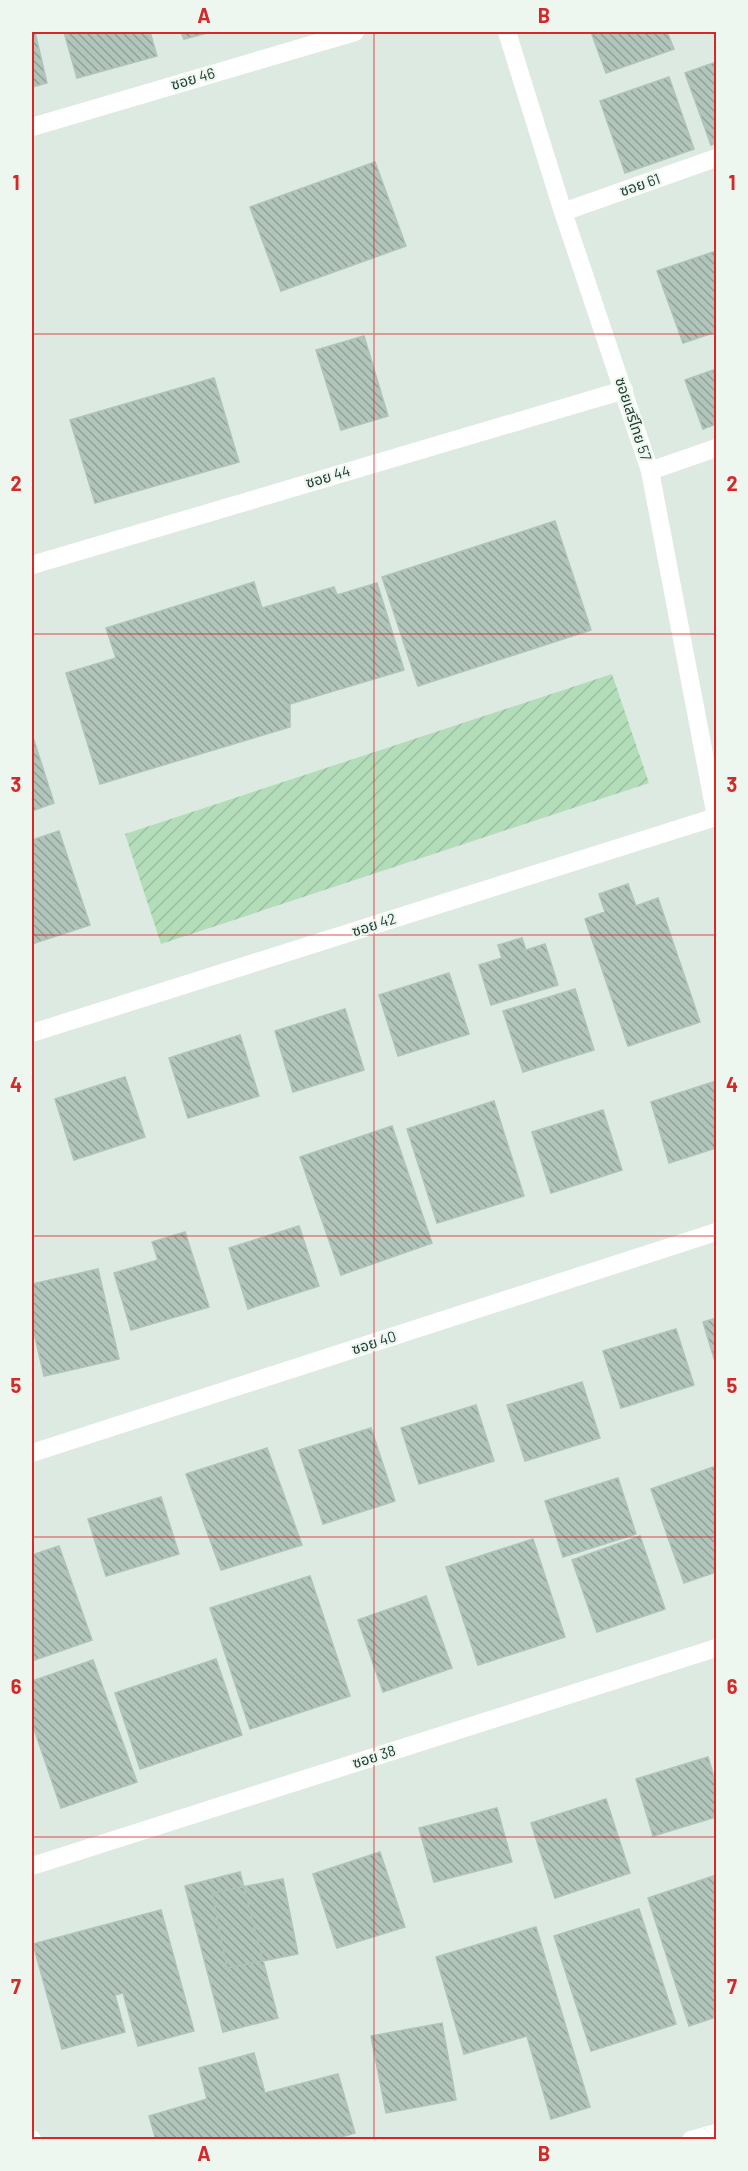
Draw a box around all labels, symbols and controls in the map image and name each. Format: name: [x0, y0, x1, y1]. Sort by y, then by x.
text: A: [197, 3, 211, 27]
text: B: [538, 3, 550, 27]
street label: ซอย 46: [169, 63, 217, 93]
street label: ซอย 61: [617, 169, 662, 199]
text: 1: [12, 170, 20, 194]
text: 1: [728, 170, 736, 194]
street label: ซอยเสรีไทย 57: [612, 375, 656, 463]
street label: ซอย 44: [303, 461, 352, 491]
text: 2: [10, 471, 22, 495]
text: 2: [726, 471, 738, 495]
text: 3: [11, 772, 21, 796]
text: 3: [727, 772, 737, 796]
street label: ซอย 42: [349, 909, 398, 940]
text: 4: [10, 1072, 22, 1096]
text: 4: [726, 1072, 738, 1096]
street label: ซอย 40: [349, 1326, 398, 1358]
text: 5: [11, 1373, 22, 1397]
text: 5: [727, 1373, 738, 1397]
text: 6: [11, 1674, 22, 1698]
text: 6: [727, 1674, 738, 1698]
street label: ซอย 38: [350, 1741, 398, 1771]
text: 7: [11, 1974, 21, 1998]
text: 7: [727, 1974, 737, 1998]
text: A: [197, 2141, 211, 2165]
text: B: [538, 2141, 550, 2165]

